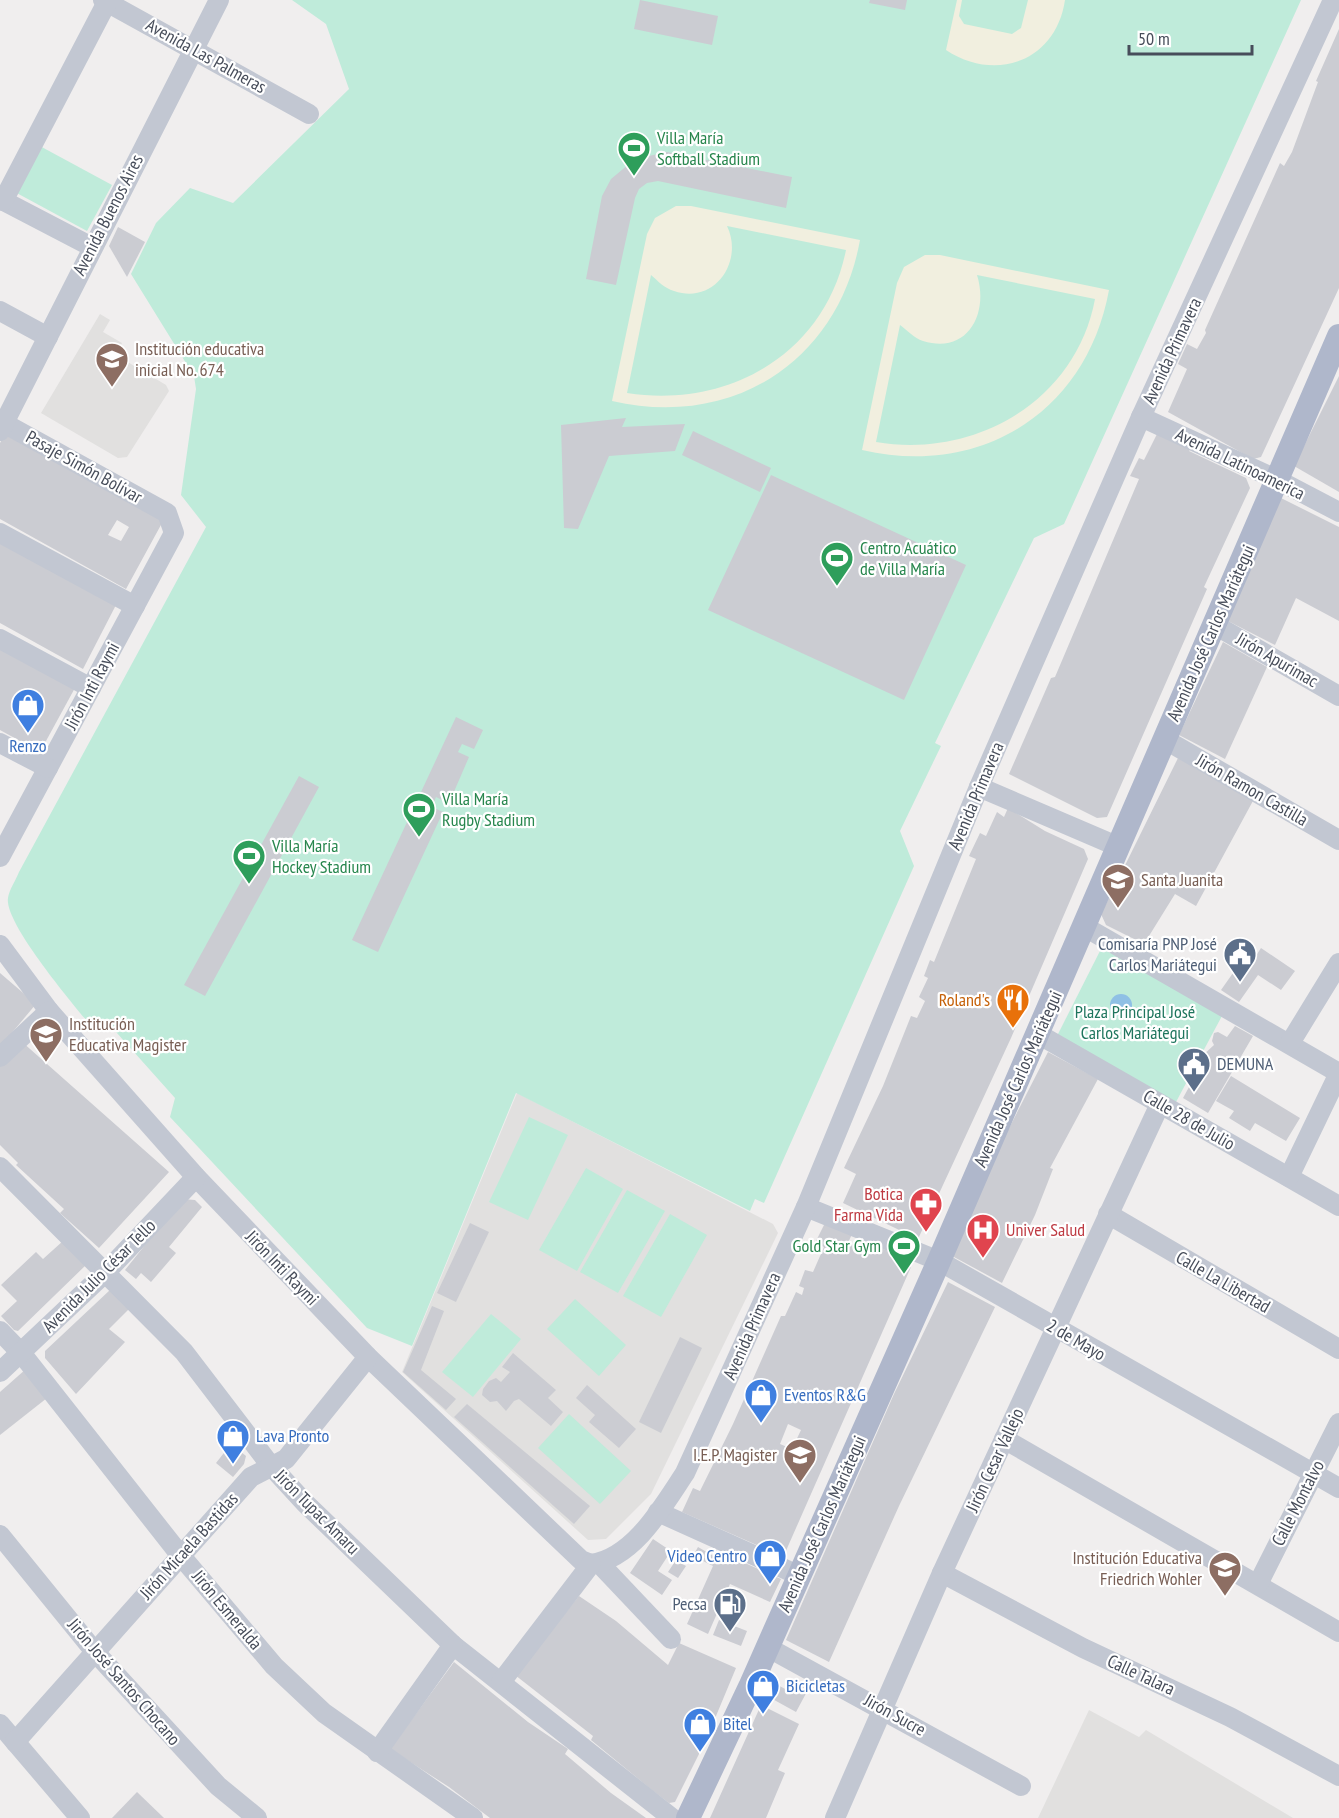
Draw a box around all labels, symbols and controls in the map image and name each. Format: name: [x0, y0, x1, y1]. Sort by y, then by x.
street label: Avenida Las Palmeras: [142, 13, 270, 98]
scale bar: [1129, 18, 1252, 56]
text: 50 m: [1138, 27, 1170, 50]
place label: Villa María Softball Stadium: [656, 126, 760, 170]
sports icon: Villa María Softball Stadium: [616, 130, 652, 177]
street label: Avenida Buenos Aires: [67, 150, 148, 279]
street label: Avenida Primavera: [1137, 294, 1206, 408]
place label: Institución educativa inicial No. 674: [135, 337, 264, 381]
school or university icon: Institución educativa inicial No. 674: [94, 341, 130, 388]
street label: Avenida Latinoamerica: [1172, 422, 1309, 505]
street label: Pasaje Simón Bolívar: [22, 425, 147, 508]
place label: Centro Acuático de Villa María: [860, 536, 957, 580]
sports icon: Centro Acuático de Villa María: [819, 540, 855, 587]
street label: Avenida José Carlos Mariátegui: [1161, 541, 1260, 725]
street label: Jirón Apurimac: [1231, 626, 1323, 692]
street label: Jirón Inti Raymi: [58, 638, 124, 734]
shop icon: Renzo: [10, 687, 46, 734]
place label: Renzo: [9, 734, 47, 757]
street label: Avenida Primavera: [942, 738, 1009, 853]
street label: Jirón Ramon Castilla: [1191, 748, 1312, 831]
place label: Villa María Rugby Stadium: [441, 787, 535, 831]
sports icon: Villa María Rugby Stadium: [401, 791, 437, 838]
place label: Villa María Hockey Stadium: [271, 834, 371, 878]
sports icon: Villa María Hockey Stadium: [231, 838, 267, 885]
school or university icon: Santa Juanita: [1100, 862, 1136, 909]
place label: Santa Juanita: [1141, 868, 1223, 891]
place label: Comisaría PNP José Carlos Mariátegui: [1098, 932, 1217, 976]
public building icon: Comisaría PNP José Carlos Mariátegui: [1222, 936, 1258, 983]
restaurant icon: Roland's: [995, 982, 1031, 1029]
street label: Avenida José Carlos Mariátegui: [968, 987, 1067, 1171]
place label: Roland's: [939, 988, 990, 1011]
park label: Plaza Principal José Carlos Mariátegui: [1075, 1000, 1195, 1044]
place label: Institución Educativa Magister: [69, 1012, 186, 1056]
school or university icon: Institución Educativa Magister: [28, 1016, 64, 1063]
public building icon: DEMUNA: [1176, 1046, 1212, 1093]
place label: DEMUNA: [1217, 1052, 1274, 1075]
street label: Calle 28 de Julio: [1139, 1084, 1239, 1155]
place label: Botica Farma Vida: [834, 1182, 903, 1226]
pharmacy icon: Botica Farma Vida: [908, 1186, 944, 1233]
hospital icon: Univer Salud: [965, 1212, 1001, 1259]
street label: Avenida Julio César Tello: [37, 1214, 160, 1337]
place label: Univer Salud: [1006, 1218, 1085, 1241]
street label: Jirón Inti Raymi: [240, 1225, 324, 1310]
sports icon: Gold Star Gym: [886, 1228, 922, 1275]
place label: Gold Star Gym: [793, 1234, 881, 1257]
street label: Calle La Libertad: [1172, 1245, 1274, 1318]
street label: Avenida Primavera: [718, 1269, 785, 1383]
street label: 2 de Mayo: [1043, 1314, 1110, 1366]
shop icon: Eventos R&G: [743, 1377, 779, 1424]
place label: Eventos R&G: [784, 1383, 866, 1406]
street label: Jirón Cesar Vallejo: [960, 1404, 1029, 1516]
shop icon: Lava Pronto: [215, 1418, 251, 1465]
place label: Lava Pronto: [256, 1424, 329, 1447]
street label: Avenida José Carlos Mariátegui: [772, 1432, 871, 1616]
school or university icon: I.E.P. Magister: [782, 1437, 818, 1484]
place label: I.E.P. Magister: [693, 1443, 777, 1466]
street label: Calle Montalvo: [1266, 1456, 1329, 1549]
street label: Jirón Tupac Amaru: [269, 1464, 365, 1559]
street label: Jirón Micaela Bastidas: [134, 1487, 243, 1605]
shop icon: Video Centro: [752, 1538, 788, 1585]
place label: Video Centro: [666, 1544, 747, 1567]
place label: Institución Educativa Friedrich Wohler: [1072, 1546, 1202, 1590]
school or university icon: Institución Educativa Friedrich Wohler: [1207, 1550, 1243, 1597]
street label: Jirón Esmeralda: [187, 1564, 267, 1654]
fuel station icon: Pecsa: [712, 1586, 748, 1633]
place label: Pecsa: [672, 1592, 707, 1615]
street label: Jirón José Santos Chocano: [62, 1613, 186, 1750]
street label: Calle Talara: [1104, 1649, 1179, 1700]
shop icon: Bicicletas: [745, 1668, 781, 1715]
place label: Bicicletas: [786, 1674, 845, 1697]
street label: Jirón Sucre: [860, 1688, 930, 1741]
shop icon: Bitel: [682, 1706, 718, 1753]
place label: Bitel: [723, 1712, 753, 1735]

